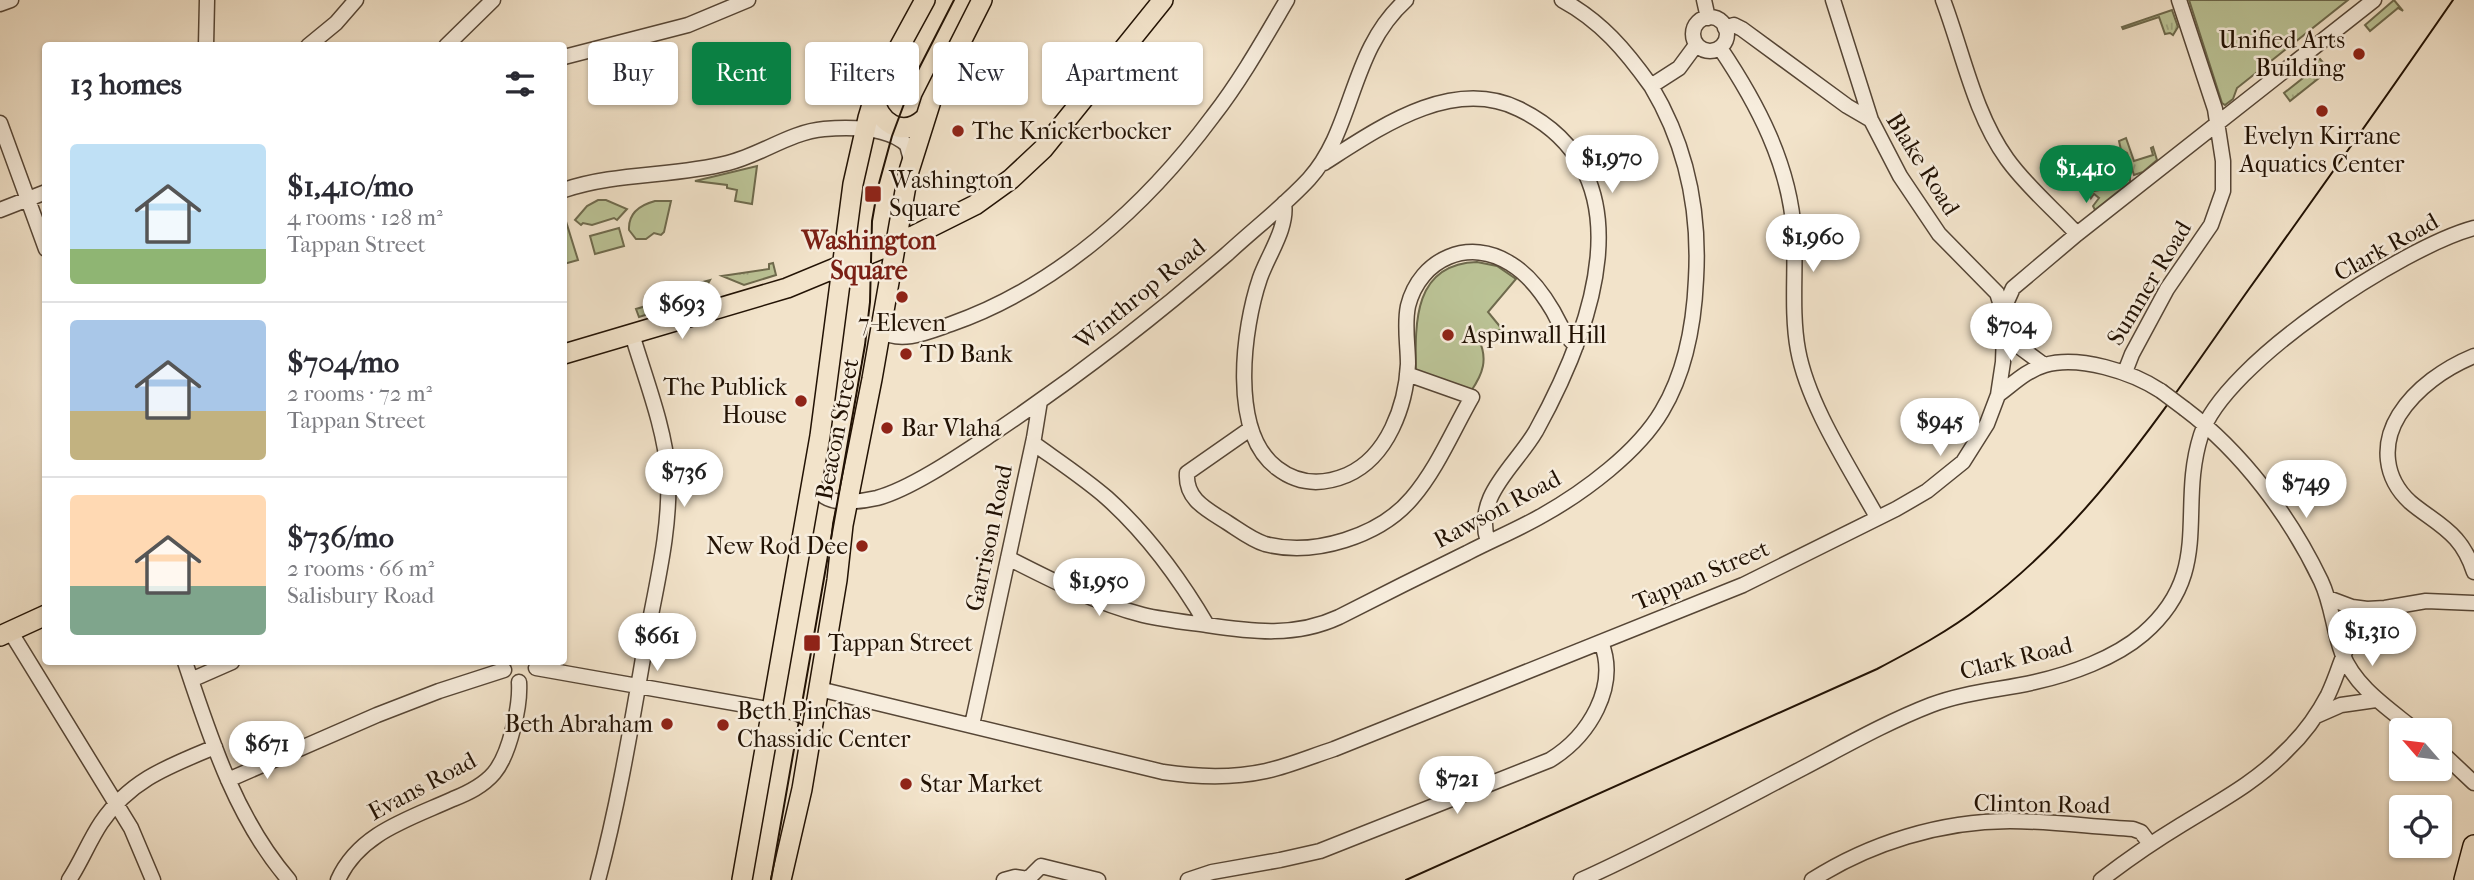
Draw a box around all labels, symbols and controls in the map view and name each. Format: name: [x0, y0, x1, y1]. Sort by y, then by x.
place label: Unified Arts Building: [2219, 26, 2346, 82]
chip: Buy: [588, 42, 678, 105]
chip: Rent: [692, 42, 791, 105]
chip: Filters: [805, 42, 919, 105]
chip: New: [933, 42, 1028, 105]
chip: Apartment: [1042, 42, 1203, 105]
marker: Unified Arts Building: [2351, 46, 2367, 62]
icon: filters: [501, 65, 539, 103]
text: 13 homes: [70, 67, 182, 102]
marker: Evelyn Kirrane Aquatics Center: [2314, 103, 2330, 119]
street label: Blake Road: [1880, 107, 1966, 221]
place label: The Knickerbocker: [972, 117, 1172, 145]
place label: Evelyn Kirrane Aquatics Center: [2238, 122, 2405, 178]
marker: The Knickerbocker: [950, 123, 966, 139]
pin: $1,970: [1555, 136, 1669, 195]
text: $1,970: [1582, 144, 1642, 171]
pin: $1,410: [2029, 146, 2143, 205]
text: $1,410: [2056, 154, 2116, 181]
place label: Washington Square: [888, 166, 1013, 222]
text: $1,410/mo: [287, 169, 413, 204]
icon: home: [126, 172, 210, 256]
marker: Washington Square: [863, 184, 883, 204]
text: 4 rooms · 128 m²: [287, 204, 443, 231]
street label: Clark Road: [2329, 206, 2444, 287]
pin: $1,960: [1756, 215, 1870, 274]
street label: Sumner Road: [2101, 215, 2198, 350]
text: $1,960: [1782, 223, 1844, 250]
district label: Washington Square: [801, 225, 937, 286]
text: Tappan Street: [287, 231, 426, 258]
street label: Winthrop Road: [1068, 232, 1212, 356]
pin: $693: [641, 282, 723, 341]
marker: 7-Eleven: [894, 289, 910, 305]
text: $693: [659, 290, 705, 317]
pin: $704: [1970, 304, 2052, 363]
place label: 7-Eleven: [858, 309, 946, 337]
text: $704: [1986, 312, 2036, 339]
place label: Aspinwall Hill: [1461, 321, 1607, 349]
marker: Aspinwall Hill: [1440, 327, 1456, 343]
place label: TD Bank: [920, 340, 1013, 368]
text: $704/mo: [287, 345, 399, 380]
marker: TD Bank: [898, 346, 914, 362]
icon: home: [126, 348, 210, 432]
street label: Beacon Street: [810, 355, 865, 502]
place label: The Publick House: [663, 373, 788, 429]
text: 2 rooms · 72 m²: [287, 380, 432, 407]
marker: The Publick House: [793, 393, 809, 409]
pin: $945: [1899, 398, 1981, 458]
text: Tappan Street: [287, 407, 426, 434]
text: $945: [1916, 407, 1964, 434]
place label: Bar Vlaha: [901, 414, 1002, 442]
marker: Bar Vlaha: [879, 420, 895, 436]
pin: $736: [643, 449, 725, 509]
text: $736: [661, 458, 707, 485]
street label: Garrison Road: [960, 461, 1018, 614]
pin: $749: [2265, 461, 2347, 520]
street label: Rawson Road: [1429, 463, 1566, 554]
text: $749: [2282, 469, 2330, 496]
text: $736/mo: [287, 520, 394, 555]
icon: home: [126, 523, 210, 607]
place label: New Rod Dee: [706, 532, 848, 560]
street label: Tappan Street: [1629, 534, 1774, 616]
marker: New Rod Dee: [854, 538, 870, 554]
text: 2 rooms · 66 m²: [287, 555, 434, 582]
pin: $1,950: [1042, 558, 1156, 618]
text: $1,950: [1069, 567, 1129, 594]
text: Salisbury Road: [287, 582, 434, 609]
pin: $1,310: [2315, 608, 2429, 668]
pin: $661: [616, 614, 698, 673]
text: $1,310: [2344, 617, 2400, 644]
text: $661: [634, 622, 680, 649]
place label: Tappan Street: [828, 629, 973, 657]
street label: Clark Road: [1957, 630, 2076, 685]
marker: Tappan Street: [802, 633, 822, 653]
place label: Beth Pinchas Chassidic Center: [737, 697, 911, 753]
place label: Beth Abraham: [505, 710, 653, 738]
marker: Beth Abraham: [659, 716, 675, 732]
marker: Beth Pinchas Chassidic Center: [715, 717, 731, 733]
north arrow: [2389, 718, 2452, 780]
map controls: [2389, 718, 2452, 858]
pin: $671: [226, 722, 308, 781]
text: $671: [245, 730, 289, 757]
street label: Evans Road: [363, 745, 482, 826]
pin: $721: [1416, 756, 1498, 816]
text: $721: [1435, 765, 1479, 792]
place label: Star Market: [920, 770, 1043, 798]
marker: Star Market: [898, 776, 914, 792]
street label: Clinton Road: [1973, 789, 2112, 819]
button: locate: [2389, 795, 2452, 858]

